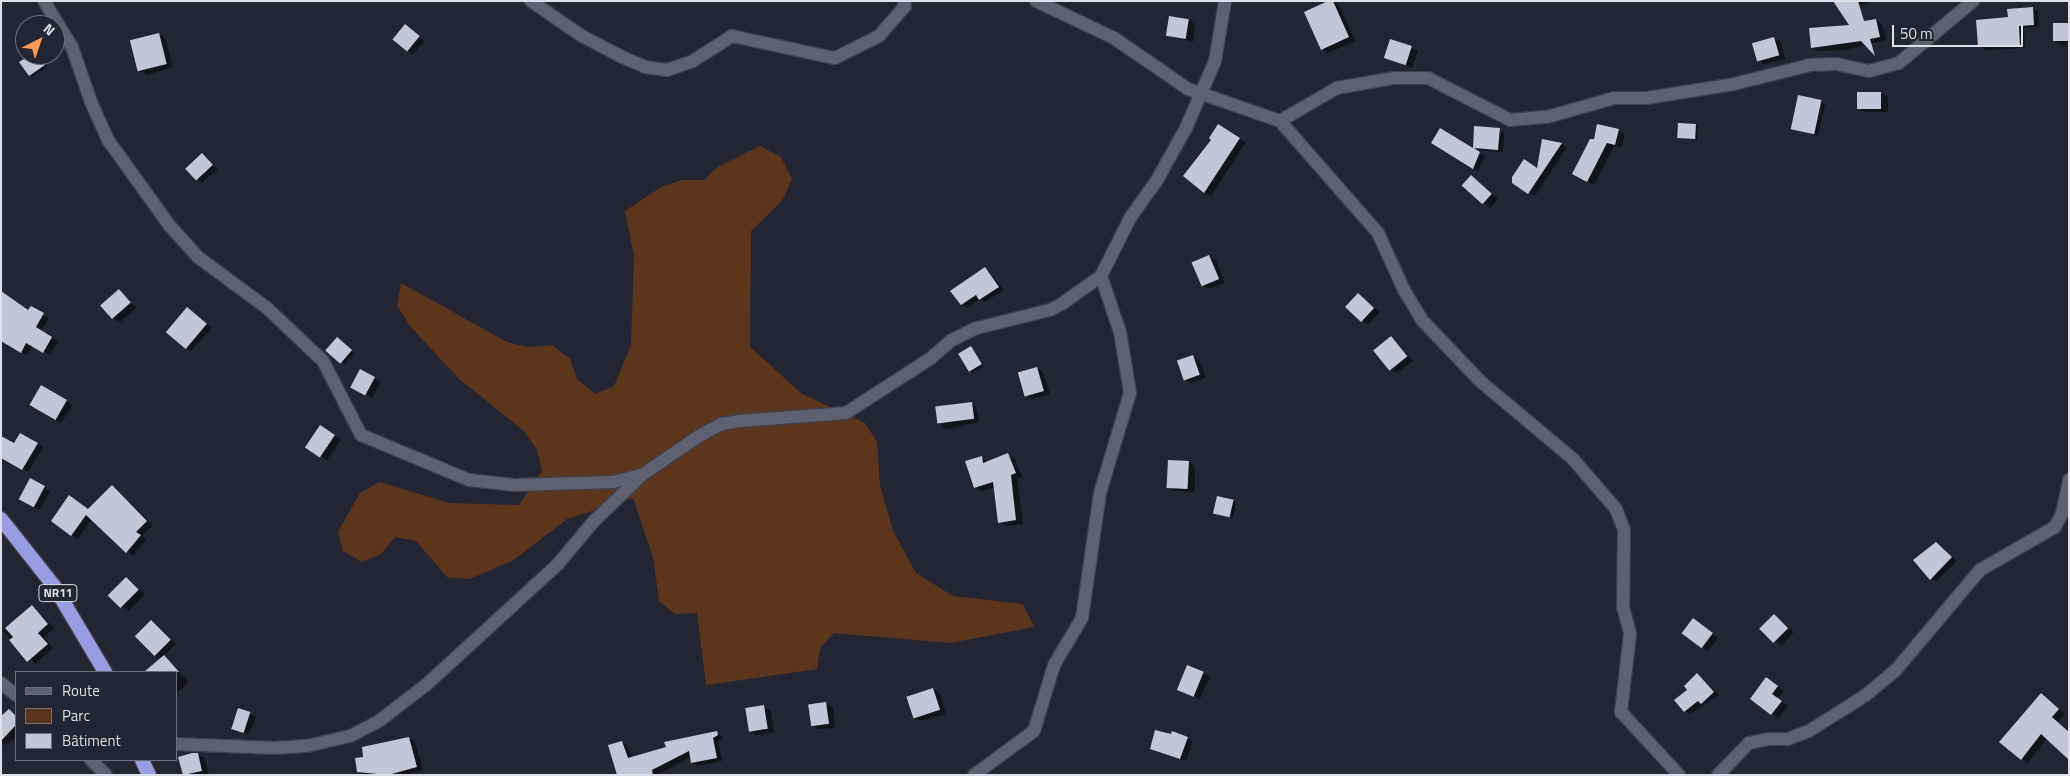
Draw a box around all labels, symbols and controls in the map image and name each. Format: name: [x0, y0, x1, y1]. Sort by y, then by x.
north arrow: [15, 15, 65, 65]
scale bar: [1895, 15, 2026, 47]
text: N: [39, 18, 60, 40]
text: 50 m: [1900, 22, 1933, 45]
road number: NR11: [38, 584, 78, 602]
legend: [15, 671, 178, 761]
text: Route: [62, 679, 100, 702]
text: Parc: [62, 704, 90, 727]
text: Bâtiment: [62, 729, 121, 752]

